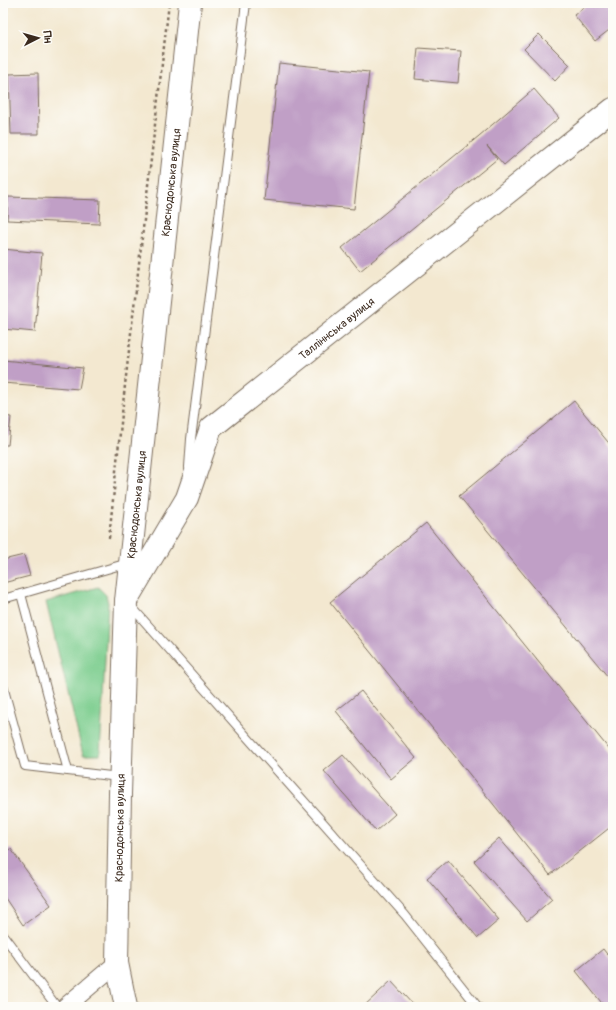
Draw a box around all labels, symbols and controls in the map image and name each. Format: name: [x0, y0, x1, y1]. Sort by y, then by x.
north arrow: [18, 18, 58, 58]
text: Пн: [40, 30, 55, 44]
street label: Краснодонська вулиця: [159, 128, 184, 237]
street label: Талліннська вулиця: [297, 295, 377, 363]
street label: Краснодонська вулиця: [125, 450, 149, 559]
street label: Краснодонська вулиця: [112, 774, 128, 882]

